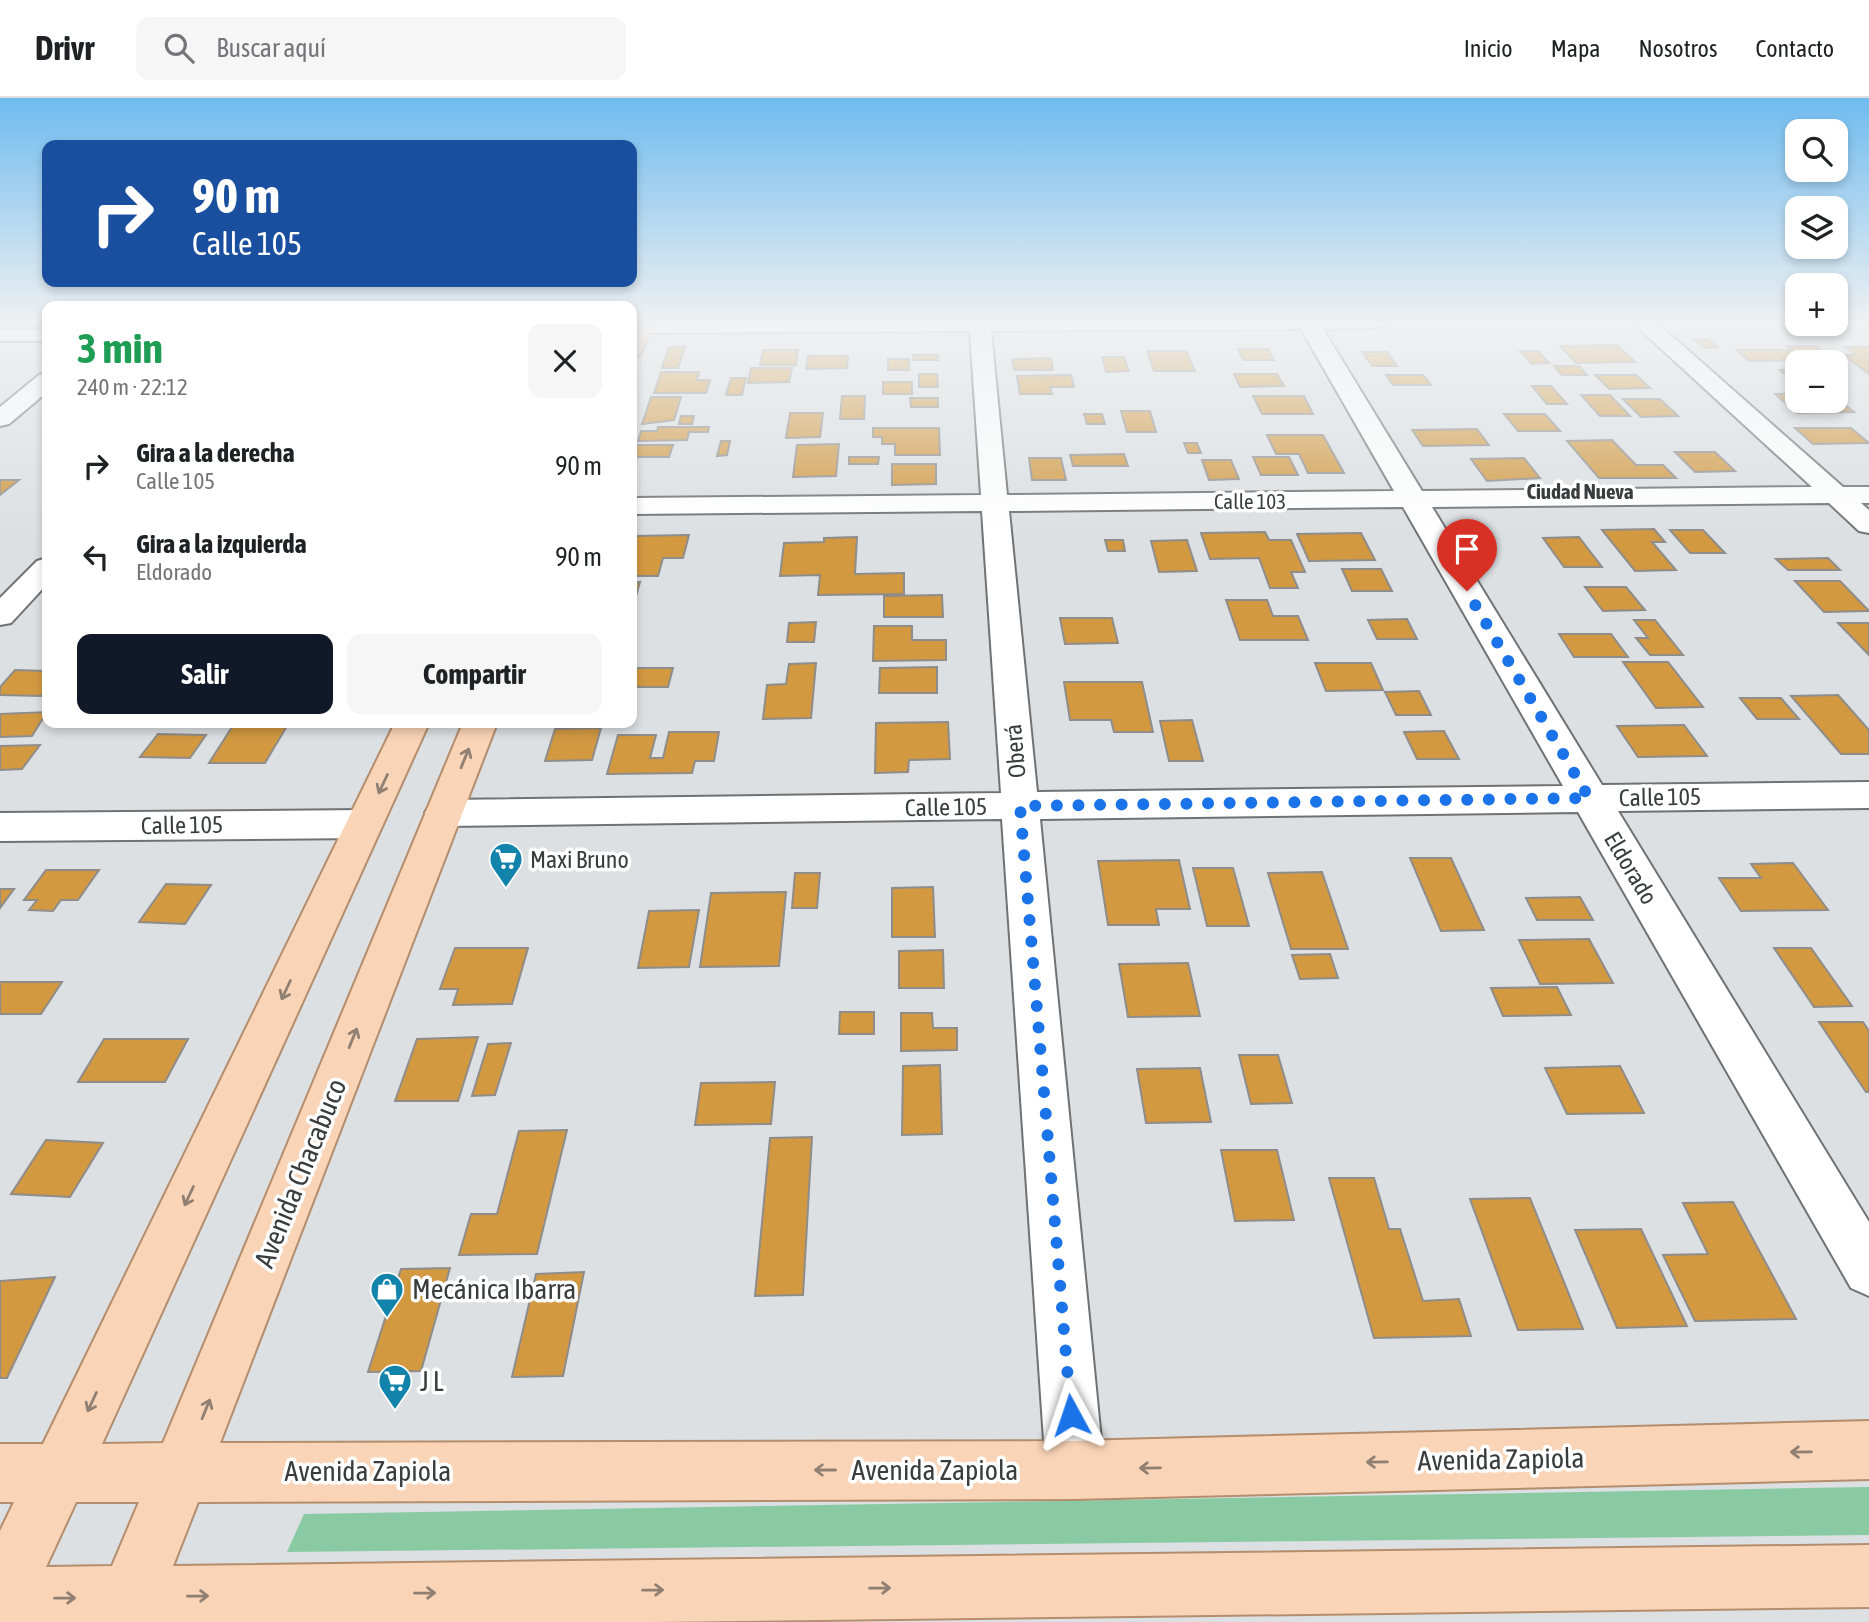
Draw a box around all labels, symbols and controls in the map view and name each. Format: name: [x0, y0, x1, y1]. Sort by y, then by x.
search box: [136, 17, 626, 80]
text: Drivr: [35, 29, 94, 67]
icon: search: [160, 29, 198, 67]
text: Buscar aquí: [216, 33, 326, 63]
text: Inicio: [1464, 35, 1513, 62]
text: Mapa: [1551, 35, 1600, 62]
text: Nosotros: [1638, 35, 1717, 62]
text: Contacto: [1755, 35, 1834, 62]
map controls: [1785, 119, 1848, 413]
button: search: [1785, 119, 1848, 182]
text: 90 m: [192, 167, 280, 223]
icon: right: [77, 168, 168, 259]
button: layers: [1785, 196, 1848, 259]
text: Calle 105: [192, 225, 302, 262]
button: +: [1785, 273, 1848, 336]
text: 3 min: [77, 324, 163, 372]
button: close: [528, 324, 602, 398]
button: −: [1785, 350, 1848, 413]
text: 240 m · 22:12: [77, 374, 188, 400]
text: Gira a la derecha: [136, 438, 295, 468]
icon: right: [77, 447, 115, 485]
text: 90 m: [555, 451, 602, 481]
text: Calle 105: [136, 468, 215, 494]
district label: Ciudad Nueva: [1526, 479, 1634, 503]
street label: Calle 103: [1214, 489, 1286, 513]
pin: [1437, 519, 1497, 591]
text: Gira a la izquierda: [136, 529, 307, 559]
icon: arrive: [1448, 530, 1486, 568]
icon: left: [77, 538, 115, 576]
text: 90 m: [555, 542, 602, 572]
text: Eldorado: [136, 559, 212, 585]
button: Salir: [77, 634, 333, 714]
button: Compartir: [347, 634, 602, 714]
street label: Oberá: [999, 723, 1031, 779]
one-way arrow: [459, 748, 472, 770]
one-way arrow: [376, 773, 389, 795]
street label: Calle 105: [1619, 783, 1701, 811]
street label: Calle 105: [905, 793, 987, 821]
street label: Calle 105: [141, 811, 223, 839]
street label: Eldorado: [1599, 827, 1663, 909]
supermarket icon: Maxi Bruno: [487, 840, 525, 889]
place label: Maxi Bruno: [530, 846, 629, 873]
one-way arrow: [279, 979, 292, 1000]
one-way arrow: [348, 1028, 361, 1049]
street label: Avenida Chacabuco: [248, 1074, 352, 1272]
one-way arrow: [182, 1185, 195, 1206]
shop icon: Mecánica Ibarra: [368, 1270, 406, 1319]
place label: Mecánica Ibarra: [412, 1273, 576, 1305]
supermarket icon: J L: [376, 1362, 414, 1411]
place label: J L: [420, 1365, 444, 1397]
position arrow: [1034, 1378, 1108, 1452]
one-way arrow: [85, 1391, 98, 1412]
one-way arrow: [200, 1398, 213, 1420]
street label: Avenida Zapiola: [1417, 1442, 1585, 1476]
one-way arrow: [1790, 1445, 1813, 1458]
street label: Avenida Zapiola: [852, 1454, 1018, 1486]
street label: Avenida Zapiola: [285, 1455, 451, 1487]
one-way arrow: [1366, 1456, 1389, 1469]
one-way arrow: [1139, 1461, 1162, 1475]
one-way arrow: [813, 1464, 836, 1477]
one-way arrow: [869, 1581, 892, 1595]
one-way arrow: [641, 1583, 664, 1597]
one-way arrow: [414, 1586, 437, 1600]
one-way arrow: [186, 1589, 209, 1602]
one-way arrow: [53, 1591, 76, 1604]

